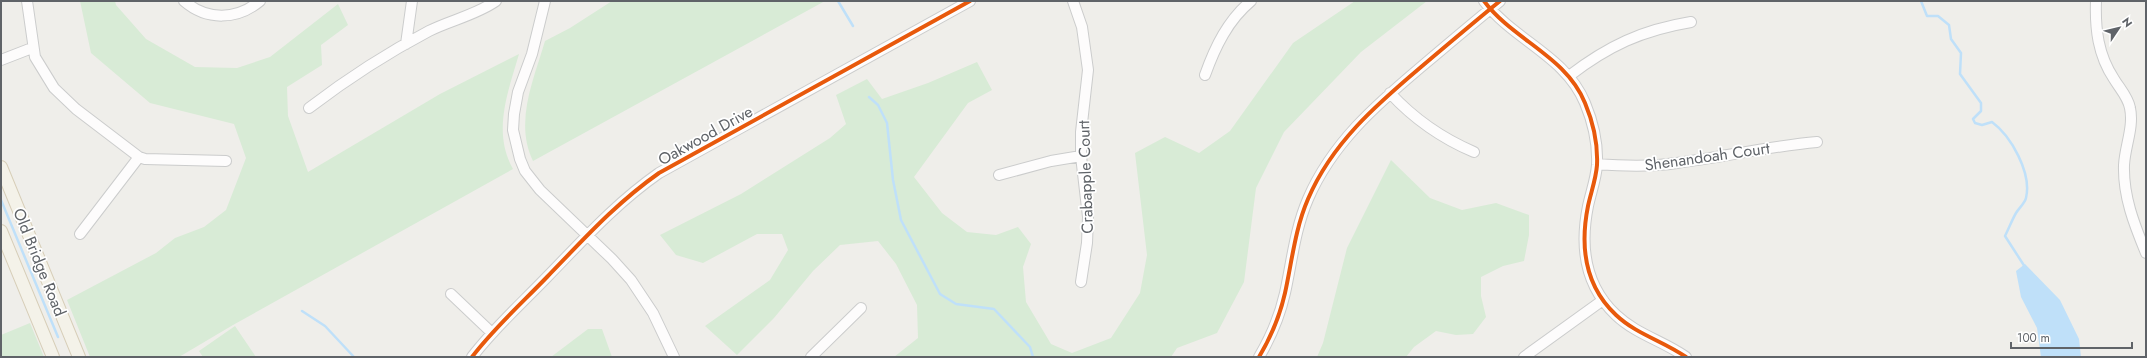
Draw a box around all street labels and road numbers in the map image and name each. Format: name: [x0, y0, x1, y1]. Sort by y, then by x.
street label: Oakwood Drive: [654, 100, 757, 171]
street label: Crabapple Court: [1072, 120, 1099, 234]
street label: Shenandoah Court: [1643, 136, 1771, 177]
street label: Old Bridge Road: [7, 205, 72, 320]

